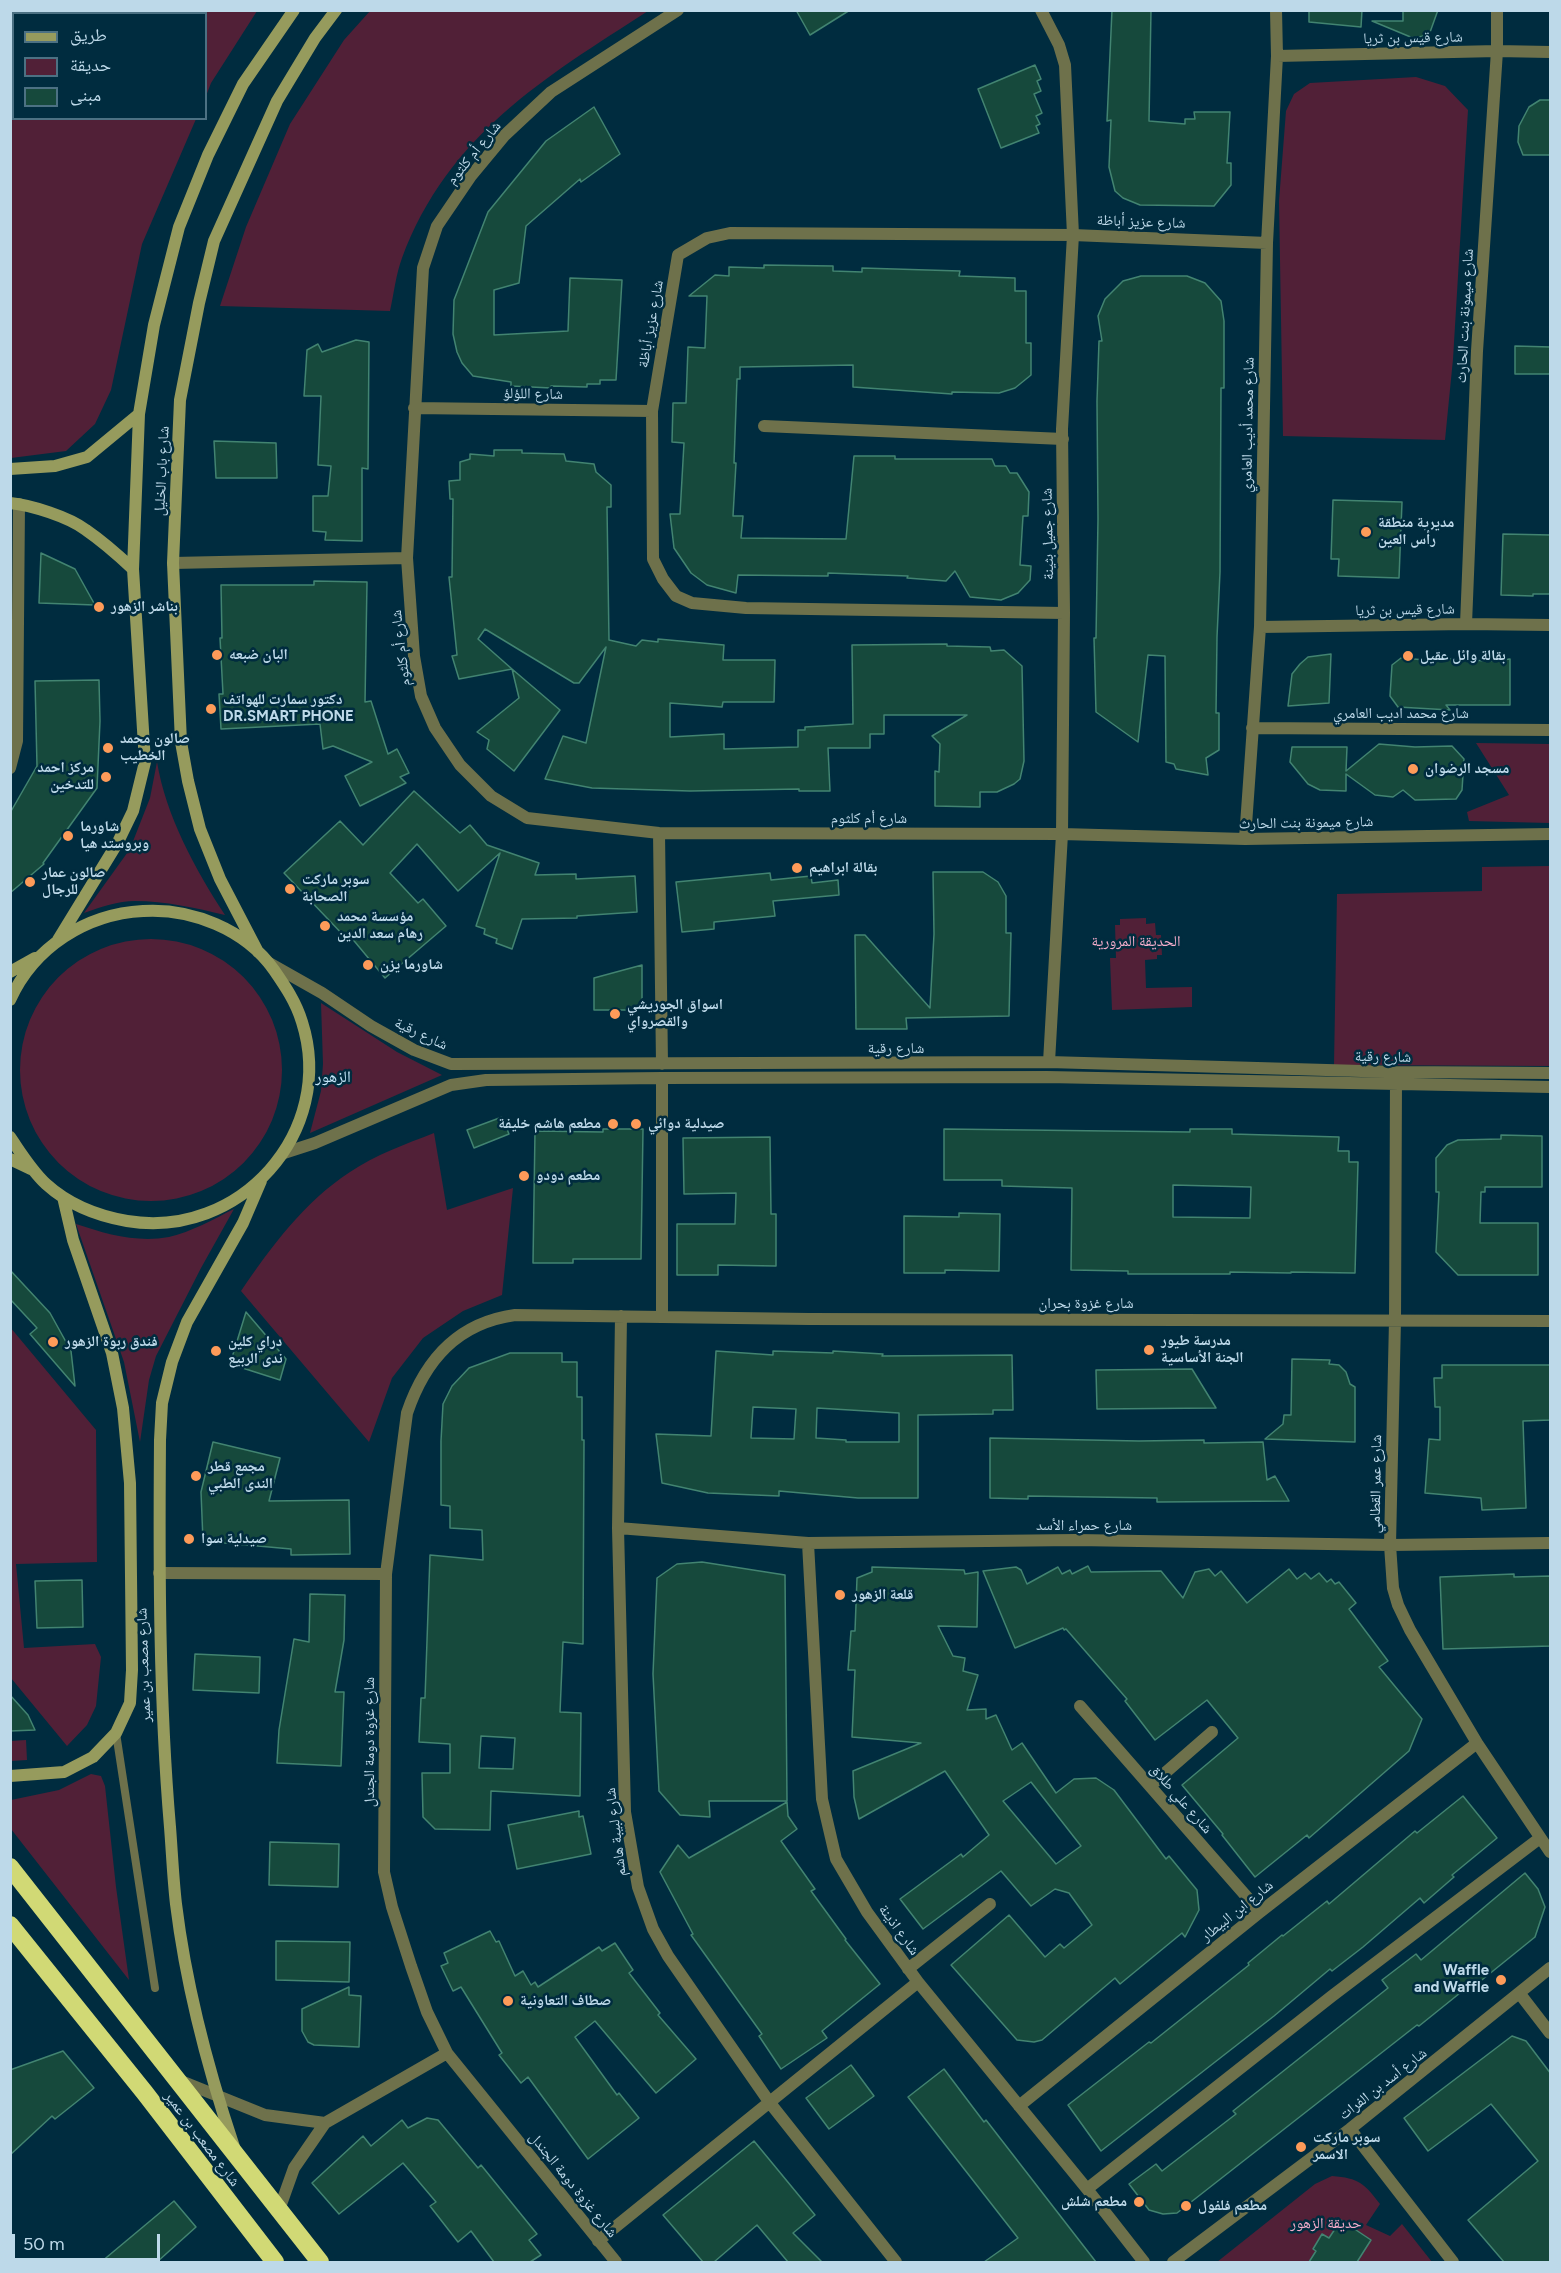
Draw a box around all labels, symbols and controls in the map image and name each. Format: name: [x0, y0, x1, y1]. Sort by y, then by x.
legend: [12, 12, 207, 120]
text: طريق: [70, 24, 107, 46]
street label: شارع قيس بن ثريا: [1363, 28, 1463, 48]
text: حديقة: [70, 54, 111, 76]
text: مبنى: [70, 84, 101, 106]
street label: شارع أم كلثوم: [443, 118, 505, 188]
street label: شارع عزيز أباظة: [1096, 211, 1186, 233]
street label: شارع ميمونة بنت الحارث: [1452, 248, 1478, 384]
street label: شارع عزيز أباظة: [634, 279, 668, 369]
street label: شارع محمد أديب العامري: [1238, 357, 1258, 493]
street label: شارع اللؤلؤ: [503, 384, 563, 404]
street label: شارع باب الخليل: [151, 426, 173, 516]
street label: شارع جميل بثينة: [1038, 488, 1058, 580]
place label: مديرية منطقة رأس العين: [1378, 514, 1454, 549]
marker: مديرية منطقة رأس العين: [1359, 525, 1373, 539]
place label: بناشر الزهور: [111, 598, 178, 616]
marker: بناشر الزهور: [92, 600, 106, 614]
street label: شارع قيس بن ثريا: [1355, 600, 1455, 620]
street label: شارع أم كلثوم: [387, 609, 415, 687]
place label: البان ضبعه: [229, 646, 288, 664]
place label: بقالة وائل عقيل: [1420, 647, 1506, 665]
marker: البان ضبعه: [210, 648, 224, 662]
marker: بقالة وائل عقيل: [1401, 649, 1415, 663]
place label: دكتور سمارت للهواتف DR.SMART PHONE: [223, 691, 354, 726]
marker: دكتور سمارت للهواتف DR.SMART PHONE: [204, 702, 218, 716]
street label: شارع محمد اديب العامري: [1333, 705, 1469, 723]
place label: صالون محمد الخطيب: [120, 730, 190, 765]
marker: صالون محمد الخطيب: [101, 741, 115, 755]
place label: مركز احمد للتدخين: [37, 759, 94, 794]
place label: مسجد الرضوان: [1425, 760, 1509, 778]
marker: مسجد الرضوان: [1406, 762, 1420, 776]
marker: مركز احمد للتدخين: [99, 770, 113, 784]
street label: شارع أم كلثوم: [831, 810, 907, 828]
street label: شارع ميمونة بنت الحارث: [1239, 813, 1373, 833]
place label: شاورما وبروستد هيا: [80, 818, 149, 853]
marker: شاورما وبروستد هيا: [61, 829, 75, 843]
place label: بقالة ابراهيم: [809, 859, 877, 877]
marker: بقالة ابراهيم: [790, 861, 804, 875]
place label: صالون عمار للرجال: [42, 864, 105, 899]
place label: سوبر ماركت الصحابة: [302, 871, 369, 906]
marker: صالون عمار للرجال: [23, 875, 37, 889]
marker: سوبر ماركت الصحابة: [283, 882, 297, 896]
place label: مؤسسة محمد رهام سعد الدين: [337, 908, 423, 943]
marker: مؤسسة محمد رهام سعد الدين: [318, 919, 332, 933]
park label: الحديقة المرورية: [1091, 933, 1181, 951]
place label: شاورما يزن: [380, 956, 443, 974]
marker: شاورما يزن: [361, 958, 375, 972]
place label: اسواق الجوريشي والقصرواي: [627, 996, 723, 1031]
marker: اسواق الجوريشي والقصرواي: [608, 1007, 622, 1021]
street label: شارع رقية: [392, 1014, 450, 1054]
street label: شارع رقية: [868, 1040, 924, 1058]
street label: شارع رقية: [1355, 1048, 1411, 1066]
district label: الزهور: [315, 1067, 351, 1087]
place label: مطعم هاشم خليفة: [498, 1115, 601, 1133]
place label: صيدلية دوائي: [648, 1115, 725, 1133]
marker: مطعم هاشم خليفة: [606, 1117, 620, 1131]
marker: صيدلية دوائي: [629, 1117, 643, 1131]
place label: مطعم دودو: [536, 1167, 600, 1185]
marker: مطعم دودو: [517, 1169, 531, 1183]
street label: شارع غزوة بحران: [1038, 1295, 1134, 1313]
place label: مدرسة طيور الجنة الأساسية: [1161, 1332, 1243, 1367]
place label: فندق ربوة الزهور: [65, 1333, 158, 1351]
place label: دراي كلين ندى الربيع: [228, 1333, 283, 1368]
marker: فندق ربوة الزهور: [46, 1335, 60, 1349]
marker: مدرسة طيور الجنة الأساسية: [1142, 1343, 1156, 1357]
marker: دراي كلين ندى الربيع: [209, 1344, 223, 1358]
street label: شارع عمر القطامي: [1366, 1435, 1386, 1533]
place label: مجمع قطر الندى الطبي: [208, 1458, 273, 1493]
marker: مجمع قطر الندى الطبي: [189, 1469, 203, 1483]
street label: شارع حمراء الأسد: [1036, 1517, 1132, 1535]
place label: صيدلية سوا: [201, 1530, 267, 1548]
marker: صيدلية سوا: [182, 1532, 196, 1546]
place label: قلعة الزهور: [852, 1586, 914, 1604]
marker: قلعة الزهور: [833, 1588, 847, 1602]
street label: شارع مصعب بن عمير: [133, 1607, 155, 1723]
street label: شارع غزوة دومة الجندل: [361, 1677, 379, 1807]
street label: شارع علي طلاق: [1146, 1761, 1216, 1837]
street label: شارع لبيبة هاشم: [602, 1787, 630, 1877]
street label: شارع ابن البيطار: [1197, 1876, 1277, 1946]
street label: شارع اذينة: [875, 1901, 923, 1959]
place label: Waffle and Waffle: [1414, 1962, 1489, 1997]
marker: Waffle and Waffle: [1494, 1973, 1508, 1987]
place label: صطاف التعاونية: [520, 1992, 611, 2010]
marker: صطاف التعاونية: [501, 1994, 515, 2008]
street label: شارع أسد بن الفرات: [1335, 2044, 1431, 2124]
street label: شارع مصعب بن عمير: [160, 2088, 244, 2190]
street label: شارع غزوة دومة الجندل: [525, 2129, 621, 2241]
place label: سوبر ماركت الاسمر: [1313, 2129, 1380, 2164]
marker: سوبر ماركت الاسمر: [1294, 2140, 1308, 2154]
place label: مطعم شلش: [1061, 2193, 1127, 2211]
marker: مطعم شلش: [1132, 2195, 1146, 2209]
place label: مطعم فلفول: [1198, 2197, 1267, 2215]
marker: مطعم فلفول: [1179, 2199, 1193, 2213]
park label: حديقة الزهور: [1290, 2215, 1362, 2233]
scale bar: [15, 2222, 164, 2260]
text: 50 m: [23, 2233, 65, 2255]

